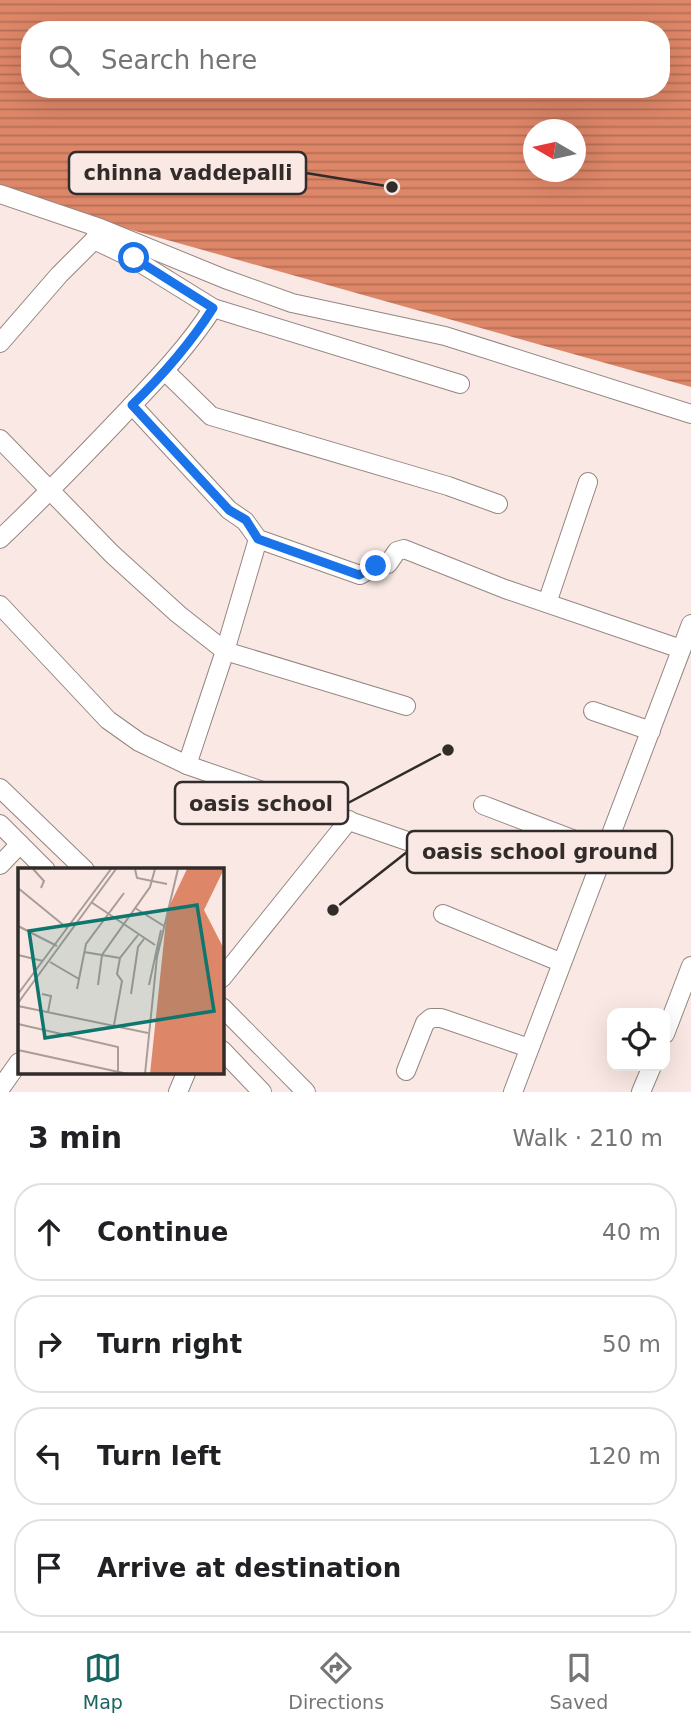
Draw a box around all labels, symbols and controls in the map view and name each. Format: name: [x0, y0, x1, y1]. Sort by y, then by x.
search box: [21, 21, 670, 98]
icon: search: [45, 41, 83, 79]
text: Search here: [101, 45, 257, 75]
north arrow: [523, 119, 586, 182]
callout: chinna vaddepalli: [69, 152, 306, 194]
text: chinna vaddepalli: [84, 161, 292, 185]
route start: [118, 242, 149, 273]
route end: [360, 550, 391, 581]
callout: oasis school: [175, 782, 348, 824]
text: oasis school: [189, 792, 333, 816]
callout: oasis school ground: [407, 831, 672, 873]
text: oasis school ground: [422, 840, 658, 864]
inset map: [18, 868, 224, 1074]
map controls: [607, 1008, 670, 1071]
button: locate: [607, 1008, 670, 1071]
text: 3 min: [28, 1120, 122, 1155]
text: Walk · 210 m: [512, 1125, 663, 1151]
icon: ahead: [30, 1213, 68, 1251]
text: Continue: [97, 1217, 228, 1247]
text: 40 m: [602, 1219, 661, 1245]
icon: right: [30, 1325, 68, 1363]
text: Turn right: [97, 1329, 242, 1359]
text: 50 m: [602, 1331, 661, 1357]
icon: left: [30, 1437, 68, 1475]
text: Turn left: [97, 1441, 221, 1471]
text: 120 m: [587, 1443, 661, 1469]
icon: arrive: [30, 1549, 68, 1587]
text: Arrive at destination: [97, 1553, 401, 1583]
tab: Map: [83, 1649, 123, 1713]
tab: Directions: [288, 1649, 384, 1713]
tab: Saved: [550, 1649, 608, 1713]

